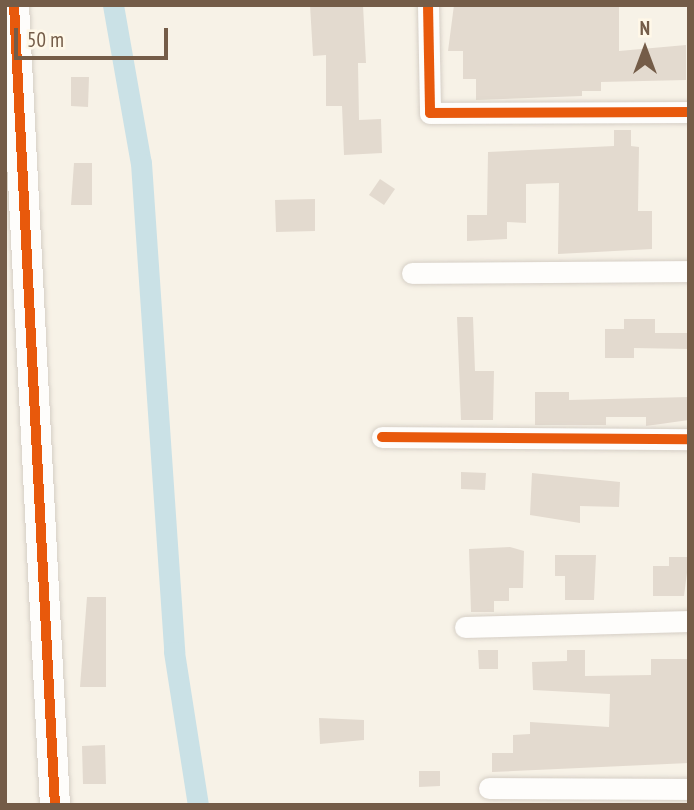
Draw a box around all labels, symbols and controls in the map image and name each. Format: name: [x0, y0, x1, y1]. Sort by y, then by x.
scale bar: [18, 14, 172, 58]
north arrow: [610, 14, 680, 84]
text: N: [640, 16, 650, 40]
text: 50 m: [27, 26, 64, 53]

